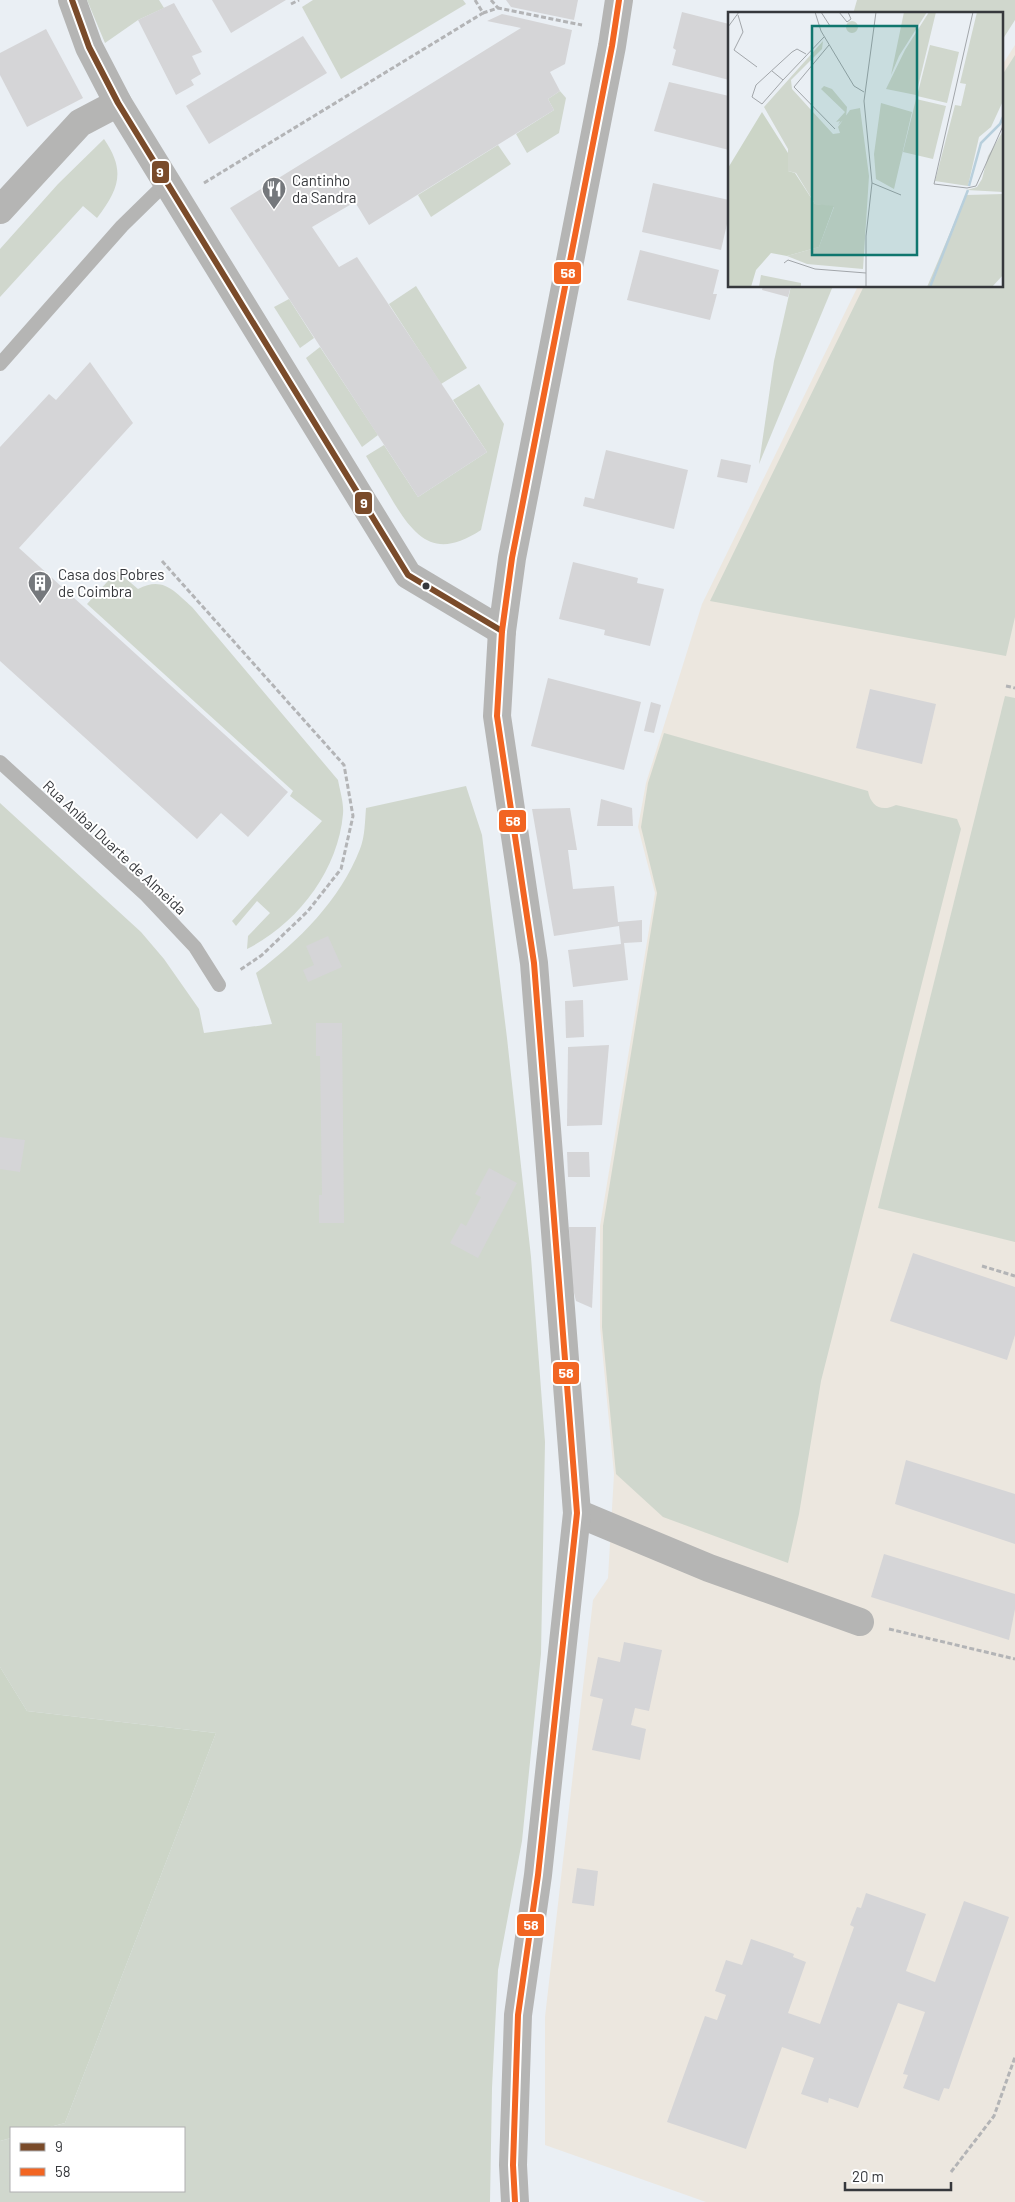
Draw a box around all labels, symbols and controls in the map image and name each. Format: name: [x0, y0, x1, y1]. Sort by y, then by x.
inset map: [728, 12, 1002, 288]
line badge: 9: [151, 160, 170, 184]
text: 9: [156, 163, 164, 180]
place label: Cantinho da Sandra: [292, 171, 357, 206]
restaurant icon: Cantinho da Sandra: [261, 176, 287, 210]
line badge: 58: [553, 261, 582, 285]
text: 58: [560, 264, 576, 281]
line badge: 9: [354, 491, 373, 515]
text: 9: [360, 494, 368, 511]
place label: Casa dos Pobres de Coimbra: [58, 565, 165, 600]
building icon: Casa dos Pobres de Coimbra: [27, 570, 53, 604]
unlabelled marker: [421, 581, 431, 591]
street label: Rua Aníbal Duarte de Almeida: [40, 776, 190, 918]
line badge: 58: [498, 809, 527, 833]
text: 58: [505, 812, 521, 829]
line badge: 58: [552, 1361, 580, 1385]
text: 58: [558, 1364, 574, 1381]
line badge: 58: [516, 1913, 545, 1937]
text: 58: [523, 1916, 539, 1933]
legend: [10, 2127, 185, 2192]
text: 9: [55, 2137, 63, 2155]
scale bar: [845, 2160, 951, 2192]
text: 58: [55, 2162, 71, 2180]
text: 20 m: [852, 2167, 884, 2185]

